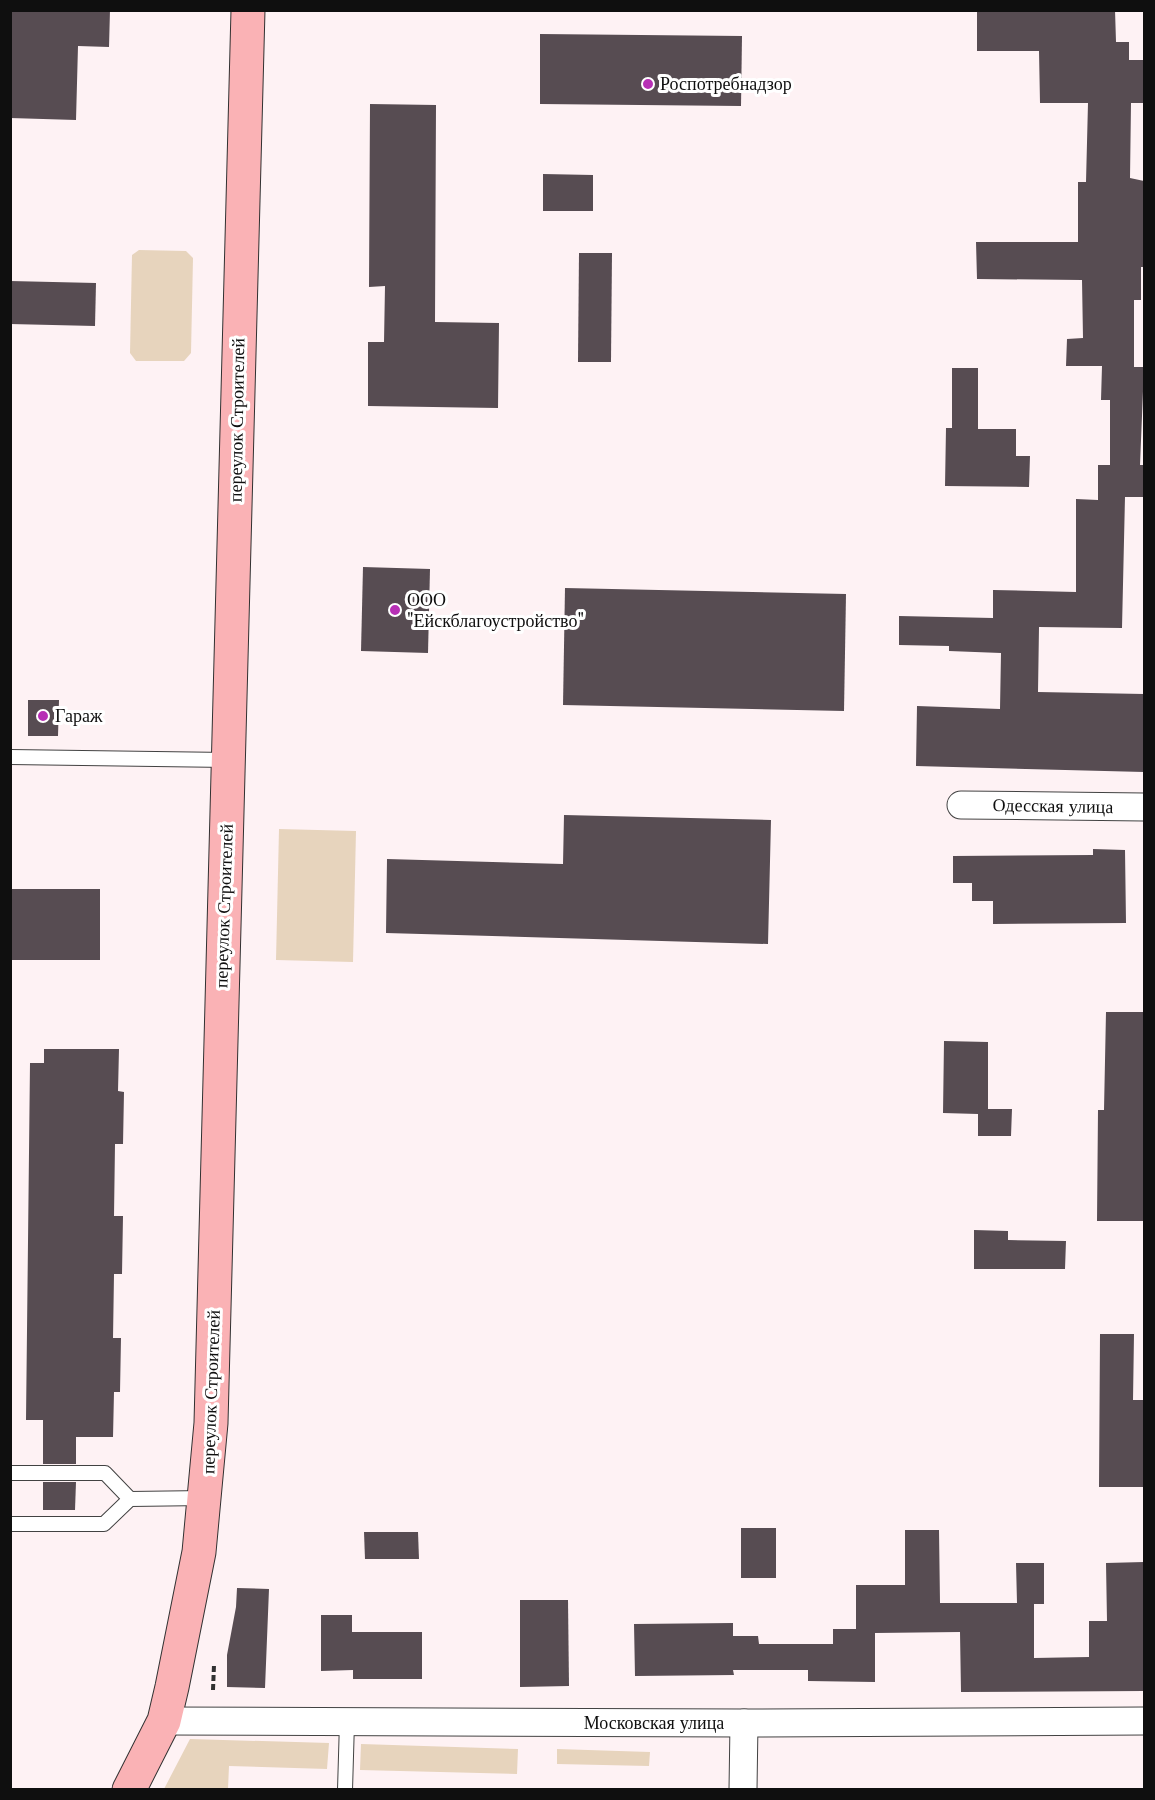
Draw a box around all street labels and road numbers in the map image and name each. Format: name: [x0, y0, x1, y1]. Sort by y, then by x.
street label: переулок Строителей: [225, 337, 249, 502]
street label: Одесская улица: [992, 794, 1114, 818]
street label: переулок Строителей: [210, 823, 238, 988]
street label: переулок Строителей: [197, 1309, 225, 1474]
street label: Московская улица: [584, 1712, 724, 1734]

